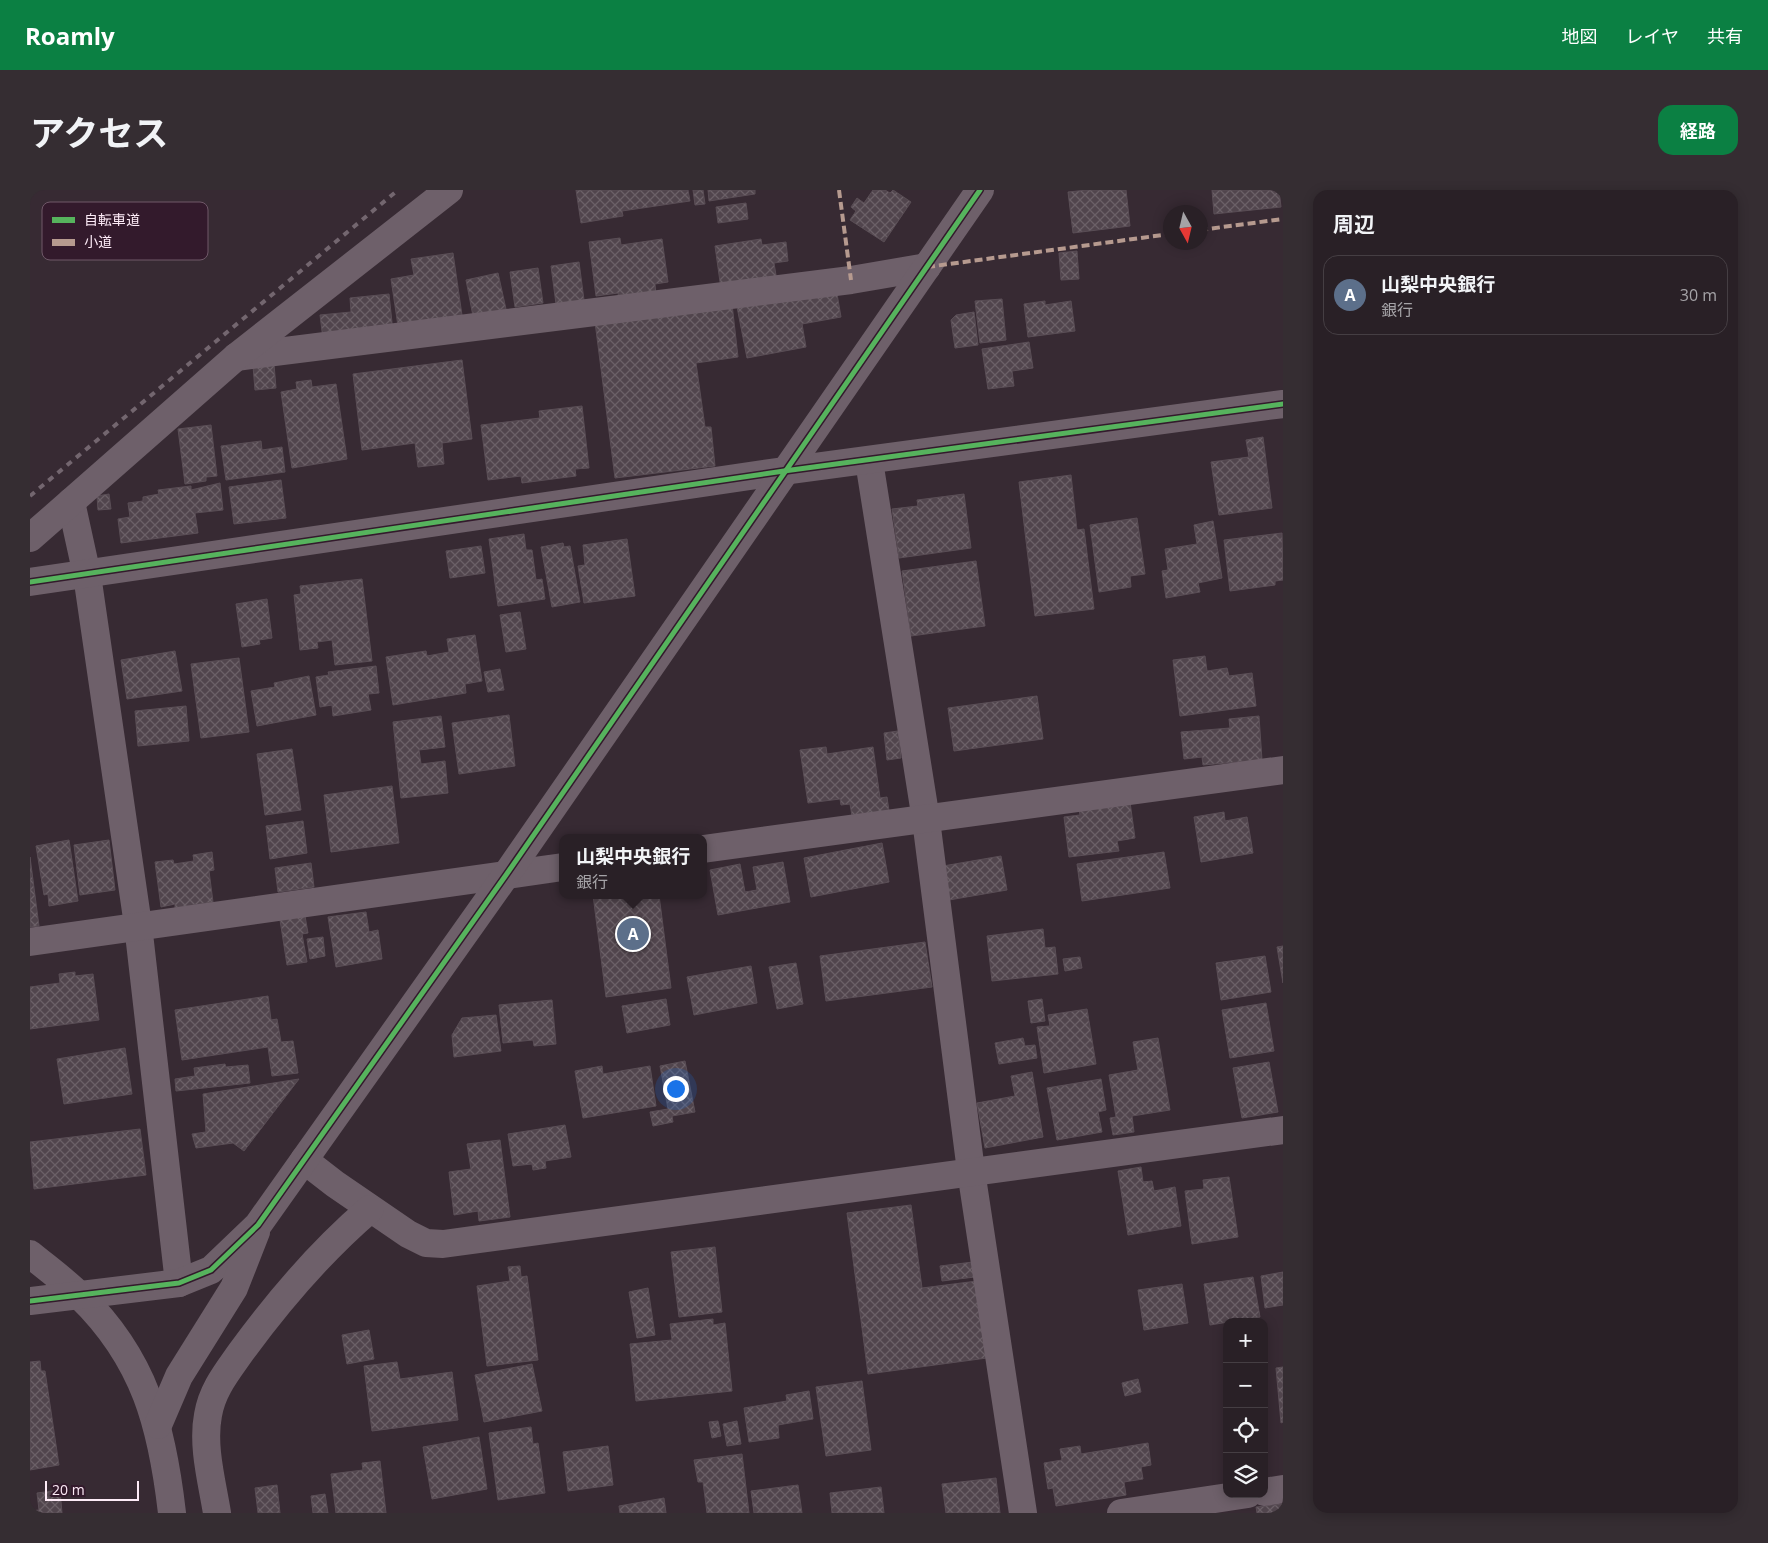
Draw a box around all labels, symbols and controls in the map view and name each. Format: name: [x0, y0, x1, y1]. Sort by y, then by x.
text: Roamly: [25, 19, 115, 52]
text: 地図: [1562, 24, 1598, 48]
text: レイヤ: [1626, 24, 1679, 48]
text: 共有: [1707, 24, 1743, 48]
button: 経路: [1658, 105, 1738, 155]
text: アクセス: [30, 109, 168, 156]
legend: [42, 202, 208, 260]
north arrow: [1163, 205, 1208, 250]
text: 自転車道: [84, 210, 140, 229]
text: 周辺: [1333, 210, 1375, 238]
text: 小道: [84, 232, 112, 251]
text: 山梨中央銀行: [1381, 271, 1495, 297]
text: A: [1344, 284, 1356, 306]
text: 30 m: [1680, 284, 1717, 306]
text: 銀行: [1381, 299, 1413, 321]
popup: [559, 834, 707, 899]
text: 山梨中央銀行: [576, 843, 690, 869]
text: 銀行: [576, 871, 608, 893]
pin: A: [617, 915, 649, 953]
your location: [663, 1076, 689, 1102]
map controls: [1223, 1318, 1268, 1498]
button: +: [1223, 1318, 1268, 1363]
button: −: [1223, 1363, 1268, 1408]
button: locate: [1223, 1408, 1268, 1453]
button: layers: [1223, 1453, 1268, 1498]
scale bar: [45, 1478, 139, 1501]
text: 20 m: [52, 1480, 85, 1499]

